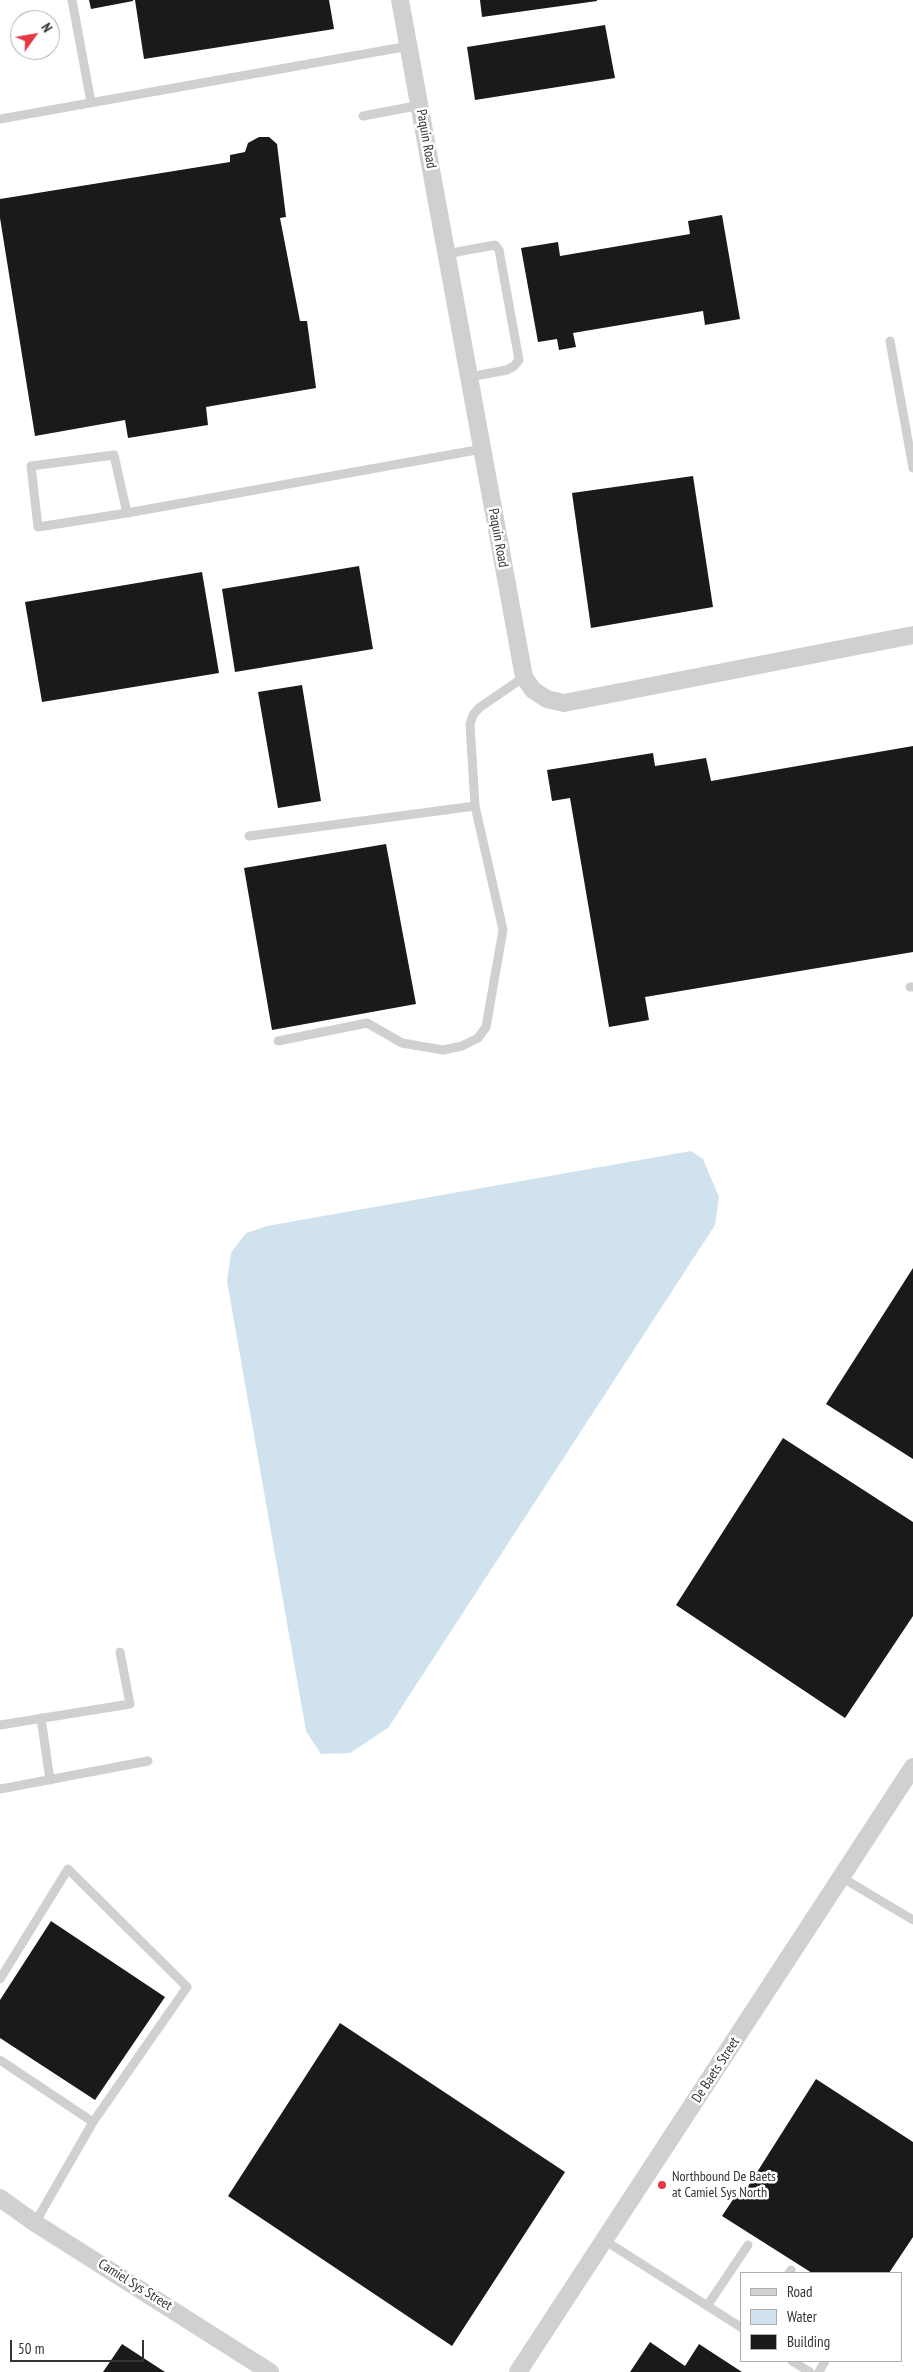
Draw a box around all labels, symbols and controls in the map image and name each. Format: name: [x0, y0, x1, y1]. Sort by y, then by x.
north arrow: [10, 10, 60, 60]
text: N: [37, 20, 57, 36]
street label: Paquin Road: [413, 108, 439, 170]
street label: Paquin Road: [485, 507, 511, 569]
street label: De Baets Street: [689, 2034, 743, 2106]
place label: Northbound De Baets at Camiel Sys North: [672, 2169, 776, 2202]
marker: Northbound De Baets at Camiel Sys North: [656, 2179, 668, 2191]
street label: Camiel Sys Street: [95, 2256, 175, 2314]
legend: [740, 2272, 903, 2362]
text: Road: [787, 2282, 813, 2301]
text: Water: [787, 2307, 817, 2326]
scale bar: [12, 2330, 146, 2362]
text: Building: [787, 2332, 830, 2351]
text: 50 m: [18, 2339, 44, 2358]

